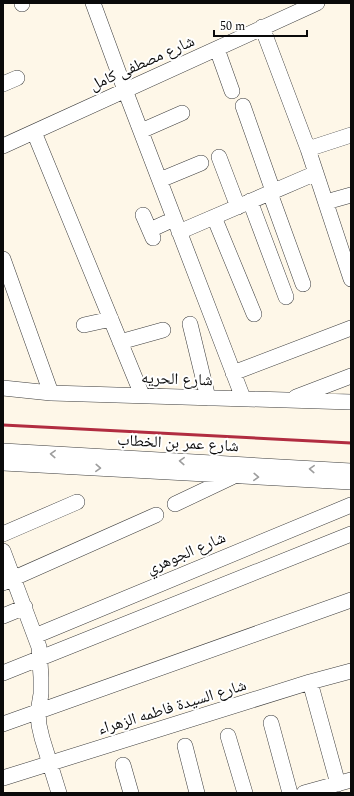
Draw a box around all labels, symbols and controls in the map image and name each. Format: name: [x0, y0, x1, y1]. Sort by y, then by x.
scale bar: [214, 12, 307, 38]
text: 50 m: [220, 17, 245, 36]
street label: شارع مصطفى كامل: [86, 29, 198, 97]
street label: شارع الحريه: [141, 366, 213, 392]
street label: شارع عمر بن الخطاب: [117, 428, 239, 458]
one-way arrow: [50, 449, 56, 458]
one-way arrow: [179, 457, 185, 465]
one-way arrow: [95, 464, 101, 472]
one-way arrow: [309, 464, 315, 473]
one-way arrow: [253, 472, 259, 481]
street label: شارع الجوهري: [143, 525, 229, 581]
street label: شارع السيدة فاطمه الزهراء: [95, 673, 249, 741]

